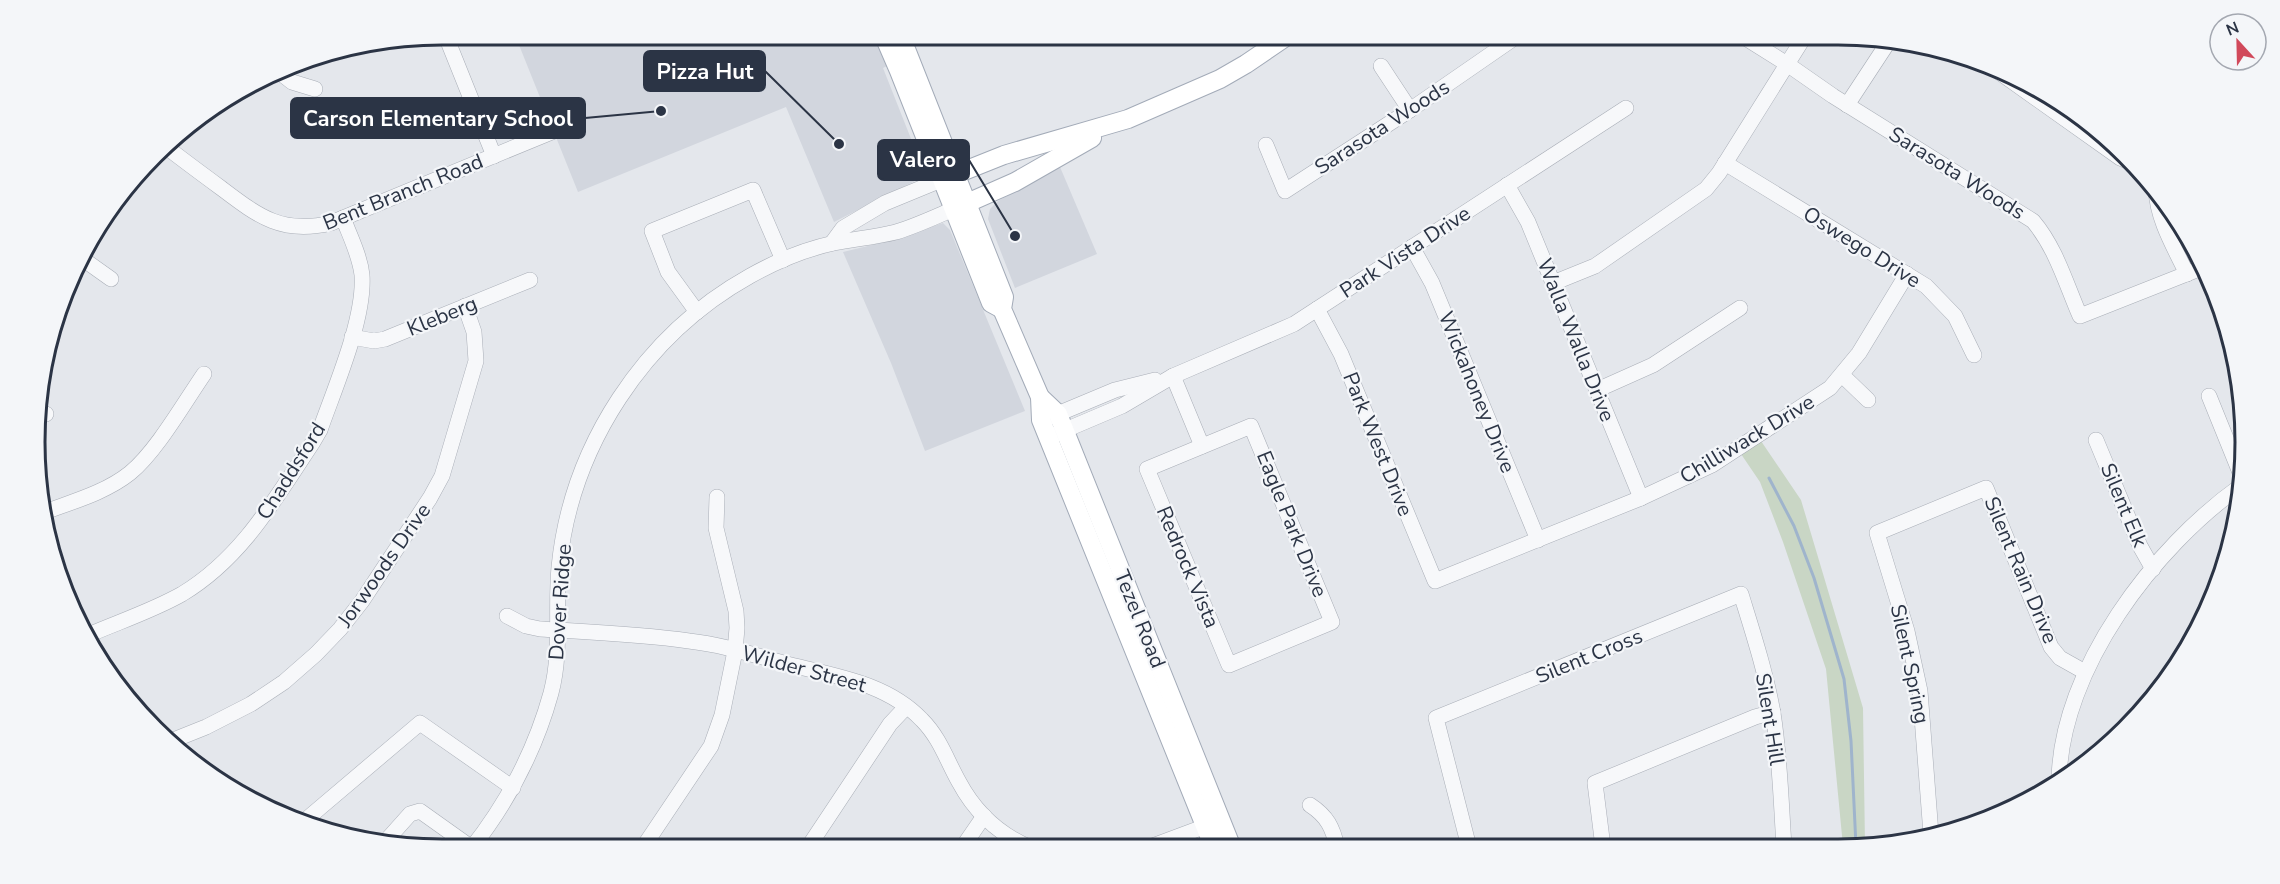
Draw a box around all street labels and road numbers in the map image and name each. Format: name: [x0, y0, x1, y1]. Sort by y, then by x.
street label: Sarasota Woods: [1309, 73, 1455, 181]
street label: Sarasota Woods: [1884, 120, 2030, 226]
street label: Bent Branch Road: [319, 147, 487, 237]
street label: Park Vista Drive: [1334, 199, 1476, 305]
street label: Oswego Drive: [1798, 200, 1926, 294]
street label: Walla Walla Drive: [1530, 254, 1622, 426]
street label: Kleberg: [403, 289, 481, 343]
street label: Wickahoney Drive: [1432, 307, 1522, 477]
street label: Park West Drive: [1336, 368, 1420, 520]
street label: Chilliwack Drive: [1675, 388, 1819, 490]
street label: Chaddsford: [250, 417, 332, 525]
street label: Eagle Park Drive: [1250, 447, 1334, 601]
street label: Silent Elk: [2094, 459, 2154, 552]
street label: Silent Rain Drive: [1977, 492, 2065, 648]
street label: Jorwoods Drive: [330, 498, 437, 633]
street label: Redrock Vista: [1150, 502, 1226, 632]
street label: Dover Ridge: [542, 543, 578, 661]
street label: Tezel Road: [1108, 566, 1172, 672]
street label: Silent Spring: [1884, 602, 1936, 726]
street label: Silent Cross: [1531, 622, 1647, 690]
street label: Wilder Street: [739, 639, 870, 699]
street label: Silent Hill: [1749, 671, 1791, 768]

